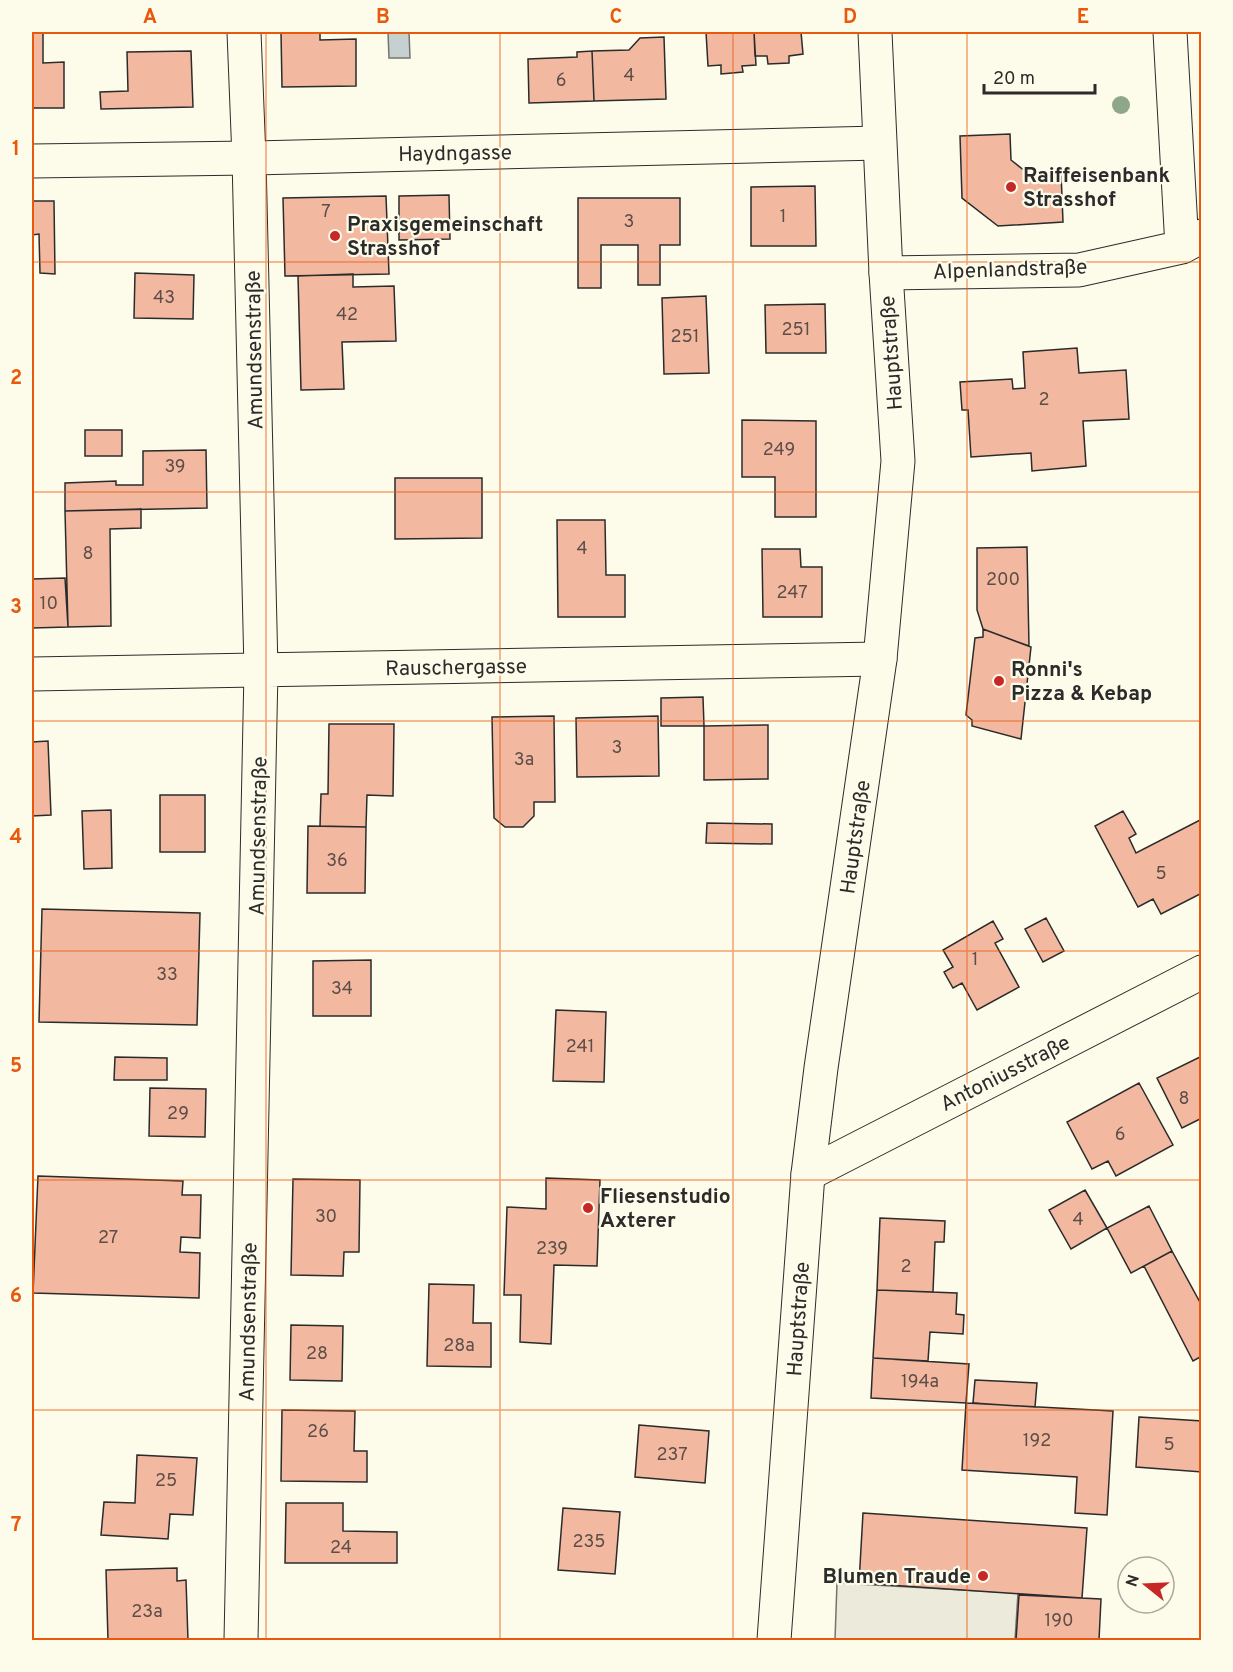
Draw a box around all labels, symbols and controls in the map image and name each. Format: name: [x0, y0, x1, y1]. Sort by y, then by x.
text: A: [143, 5, 157, 31]
text: B: [376, 5, 390, 31]
text: C: [610, 5, 622, 31]
text: D: [843, 5, 857, 31]
text: E: [1077, 5, 1089, 31]
scale bar: [984, 57, 1095, 95]
house number: 4: [623, 65, 635, 88]
text: 20 m: [993, 68, 1035, 91]
house number: 6: [556, 70, 566, 93]
text: 1: [12, 137, 20, 163]
street label: Haydngasse: [398, 140, 512, 169]
place label: Raiffeisenbank Strasshof: [1023, 163, 1171, 214]
marker: Raiffeisenbank Strasshof: [1004, 180, 1018, 194]
house number: 7: [321, 201, 331, 224]
house number: 1: [780, 206, 786, 229]
house number: 3: [624, 211, 634, 234]
place label: Praxisgemeinschaft Strasshof: [347, 212, 543, 263]
marker: Praxisgemeinschaft Strasshof: [328, 229, 342, 243]
street label: Alpenlandstraße: [932, 254, 1088, 287]
street label: Amundsenstraße: [241, 270, 270, 430]
house number: 43: [153, 287, 175, 310]
street label: Hauptstraße: [875, 295, 910, 411]
house number: 42: [336, 304, 358, 327]
house number: 251: [782, 319, 810, 342]
house number: 251: [671, 326, 699, 349]
text: 2: [10, 366, 22, 392]
house number: 2: [1038, 389, 1050, 412]
house number: 249: [763, 439, 795, 462]
house number: 39: [164, 456, 186, 479]
house number: 4: [576, 538, 588, 561]
house number: 8: [83, 543, 94, 566]
house number: 200: [986, 569, 1020, 592]
house number: 247: [776, 582, 808, 605]
house number: 10: [40, 593, 58, 616]
text: 3: [10, 595, 22, 621]
street label: Rauschergasse: [385, 654, 527, 683]
place label: Ronni's Pizza & Kebap: [1011, 657, 1152, 708]
marker: Ronni's Pizza & Kebap: [992, 674, 1006, 688]
house number: 3: [612, 737, 622, 760]
house number: 3a: [514, 749, 534, 772]
street label: Amundsenstraße: [245, 756, 274, 916]
street label: Hauptstraße: [835, 778, 878, 896]
text: 4: [10, 825, 22, 851]
house number: 36: [326, 850, 348, 873]
house number: 5: [1155, 863, 1167, 886]
house number: 1: [972, 949, 978, 972]
house number: 33: [156, 964, 178, 987]
house number: 34: [331, 978, 353, 1001]
street label: Antoniusstraße: [936, 1030, 1075, 1119]
house number: 241: [566, 1036, 594, 1059]
text: 5: [10, 1054, 22, 1080]
house number: 8: [1179, 1088, 1190, 1111]
house number: 29: [167, 1103, 189, 1126]
house number: 6: [1115, 1124, 1125, 1147]
place label: Fliesenstudio Axterer: [600, 1184, 731, 1235]
marker: Fliesenstudio Axterer: [581, 1201, 595, 1215]
house number: 30: [315, 1206, 337, 1229]
house number: 4: [1072, 1209, 1084, 1232]
house number: 27: [98, 1227, 118, 1250]
house number: 239: [536, 1238, 568, 1261]
street label: Amundsenstraße: [235, 1242, 264, 1402]
house number: 2: [900, 1256, 912, 1279]
street label: Hauptstraße: [782, 1261, 817, 1377]
text: 6: [10, 1284, 22, 1310]
house number: 28a: [443, 1335, 475, 1358]
house number: 28: [306, 1343, 328, 1366]
house number: 194a: [901, 1371, 939, 1394]
house number: 26: [307, 1421, 329, 1444]
house number: 192: [1023, 1430, 1051, 1453]
house number: 5: [1163, 1434, 1175, 1457]
house number: 237: [656, 1444, 688, 1467]
house number: 25: [155, 1470, 177, 1493]
text: 7: [11, 1513, 21, 1539]
house number: 235: [572, 1531, 606, 1554]
house number: 24: [330, 1537, 352, 1560]
north arrow: [1116, 1555, 1176, 1615]
place label: Blumen Traude: [822, 1564, 971, 1591]
marker: Blumen Traude: [976, 1569, 990, 1583]
text: N: [1122, 1572, 1145, 1590]
house number: 23a: [131, 1601, 163, 1624]
house number: 190: [1045, 1610, 1073, 1633]

